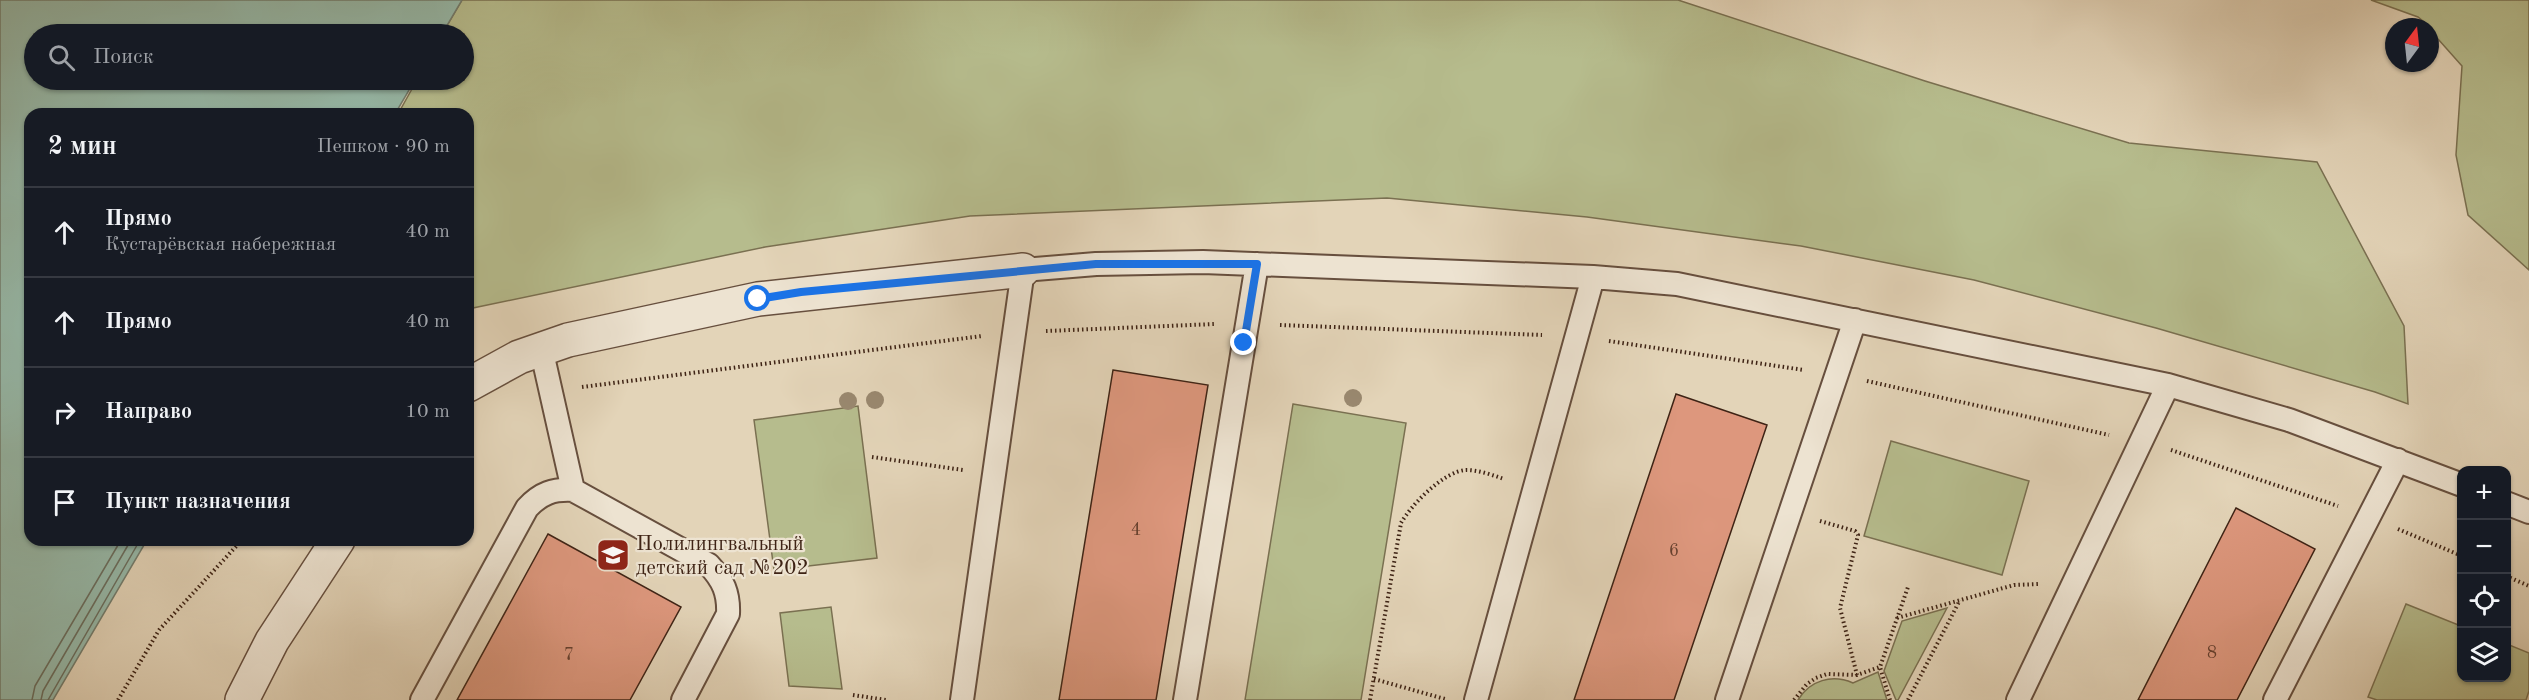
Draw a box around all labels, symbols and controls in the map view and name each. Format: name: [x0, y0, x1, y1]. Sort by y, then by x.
north arrow: [2385, 18, 2439, 72]
search box: [24, 24, 474, 90]
icon: search: [45, 41, 78, 74]
text: Поиск: [93, 46, 154, 68]
text: 2 мин: [48, 134, 117, 160]
text: Пешком · 90 m: [317, 137, 450, 157]
text: Прямо: [105, 208, 172, 230]
icon: ahead: [48, 216, 81, 249]
text: 40 m: [405, 222, 450, 242]
text: Кустарёвская набережная: [105, 235, 336, 255]
route start: [744, 285, 770, 311]
icon: ahead: [48, 306, 81, 339]
text: Прямо: [105, 311, 172, 333]
text: 40 m: [405, 312, 450, 332]
route end: [1230, 329, 1256, 355]
icon: right: [48, 396, 81, 429]
text: Направо: [105, 401, 192, 423]
text: 10 m: [405, 402, 450, 422]
map controls: [2457, 466, 2511, 682]
button: +: [2457, 466, 2511, 520]
icon: arrive: [48, 486, 81, 519]
text: Пункт назначения: [105, 491, 291, 513]
button: −: [2457, 520, 2511, 574]
house number: 4: [1131, 521, 1141, 539]
place label: Полилингвальный детский сад №202: [636, 534, 809, 579]
school or university icon: Полилингвальный детский сад №202: [595, 537, 631, 573]
house number: 6: [1669, 542, 1679, 560]
button: locate: [2457, 574, 2511, 628]
button: layers: [2457, 628, 2511, 682]
house number: 8: [2207, 644, 2217, 662]
house number: 7: [564, 646, 574, 664]

